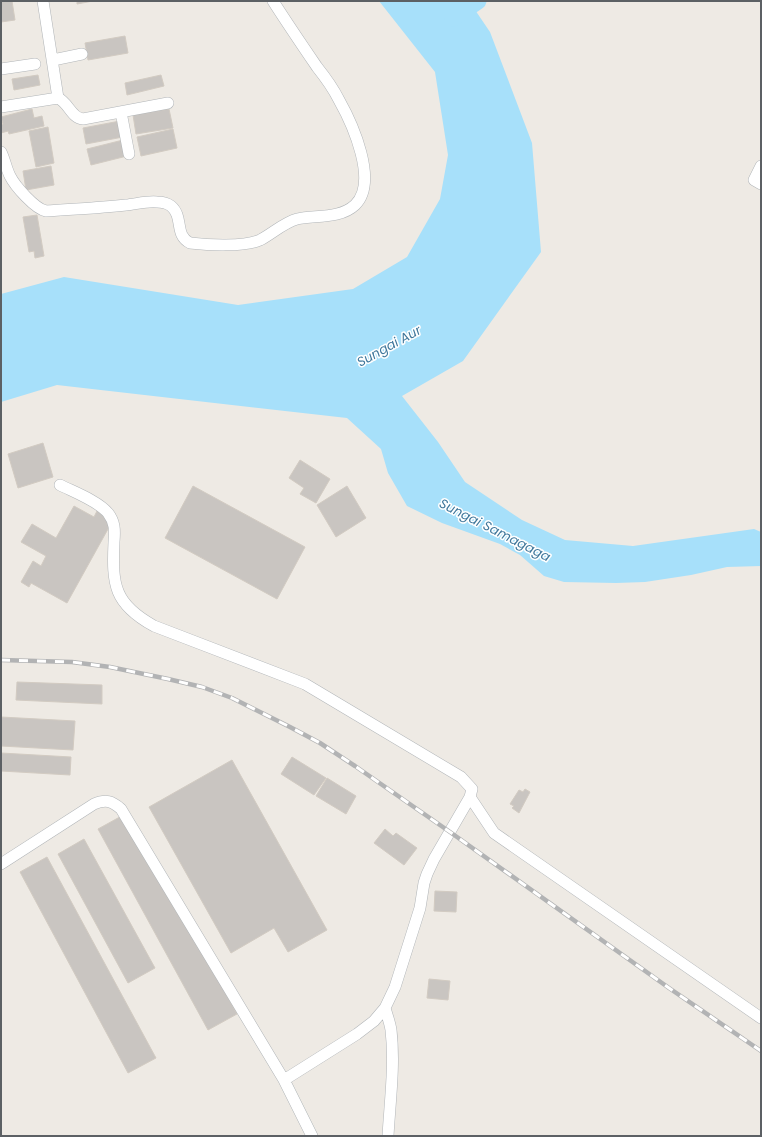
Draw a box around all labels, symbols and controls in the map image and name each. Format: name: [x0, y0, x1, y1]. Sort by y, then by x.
water label: Sungai Aur: [353, 320, 426, 371]
water label: Sungai Samagaga: [436, 494, 554, 566]

